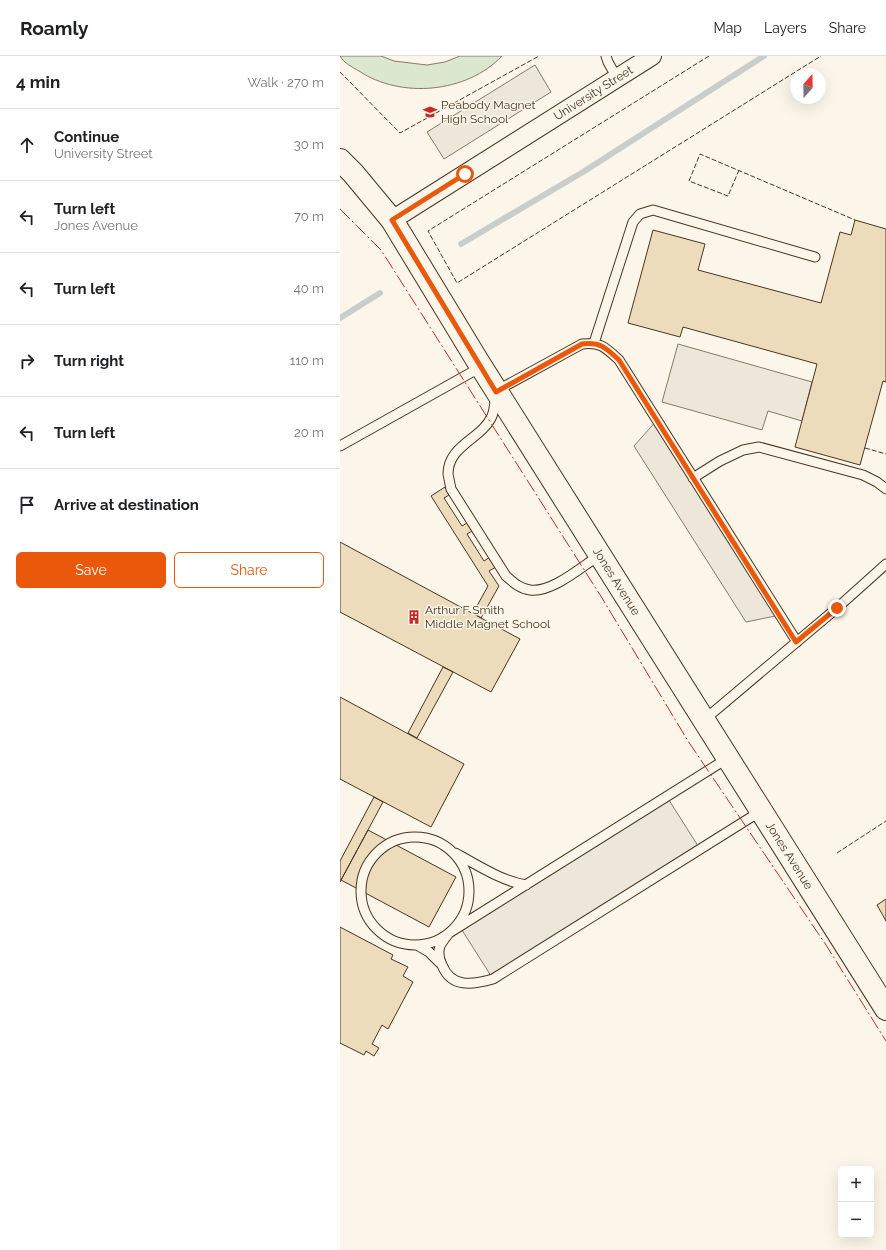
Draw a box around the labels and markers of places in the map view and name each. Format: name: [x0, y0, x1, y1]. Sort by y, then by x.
place label: Peabody Magnet High School: [441, 98, 536, 126]
school or university icon: Peabody Magnet High School: [422, 104, 438, 120]
place label: Arthur F Smith Middle Magnet School: [425, 603, 551, 631]
building icon: Arthur F Smith Middle Magnet School: [406, 609, 422, 625]

